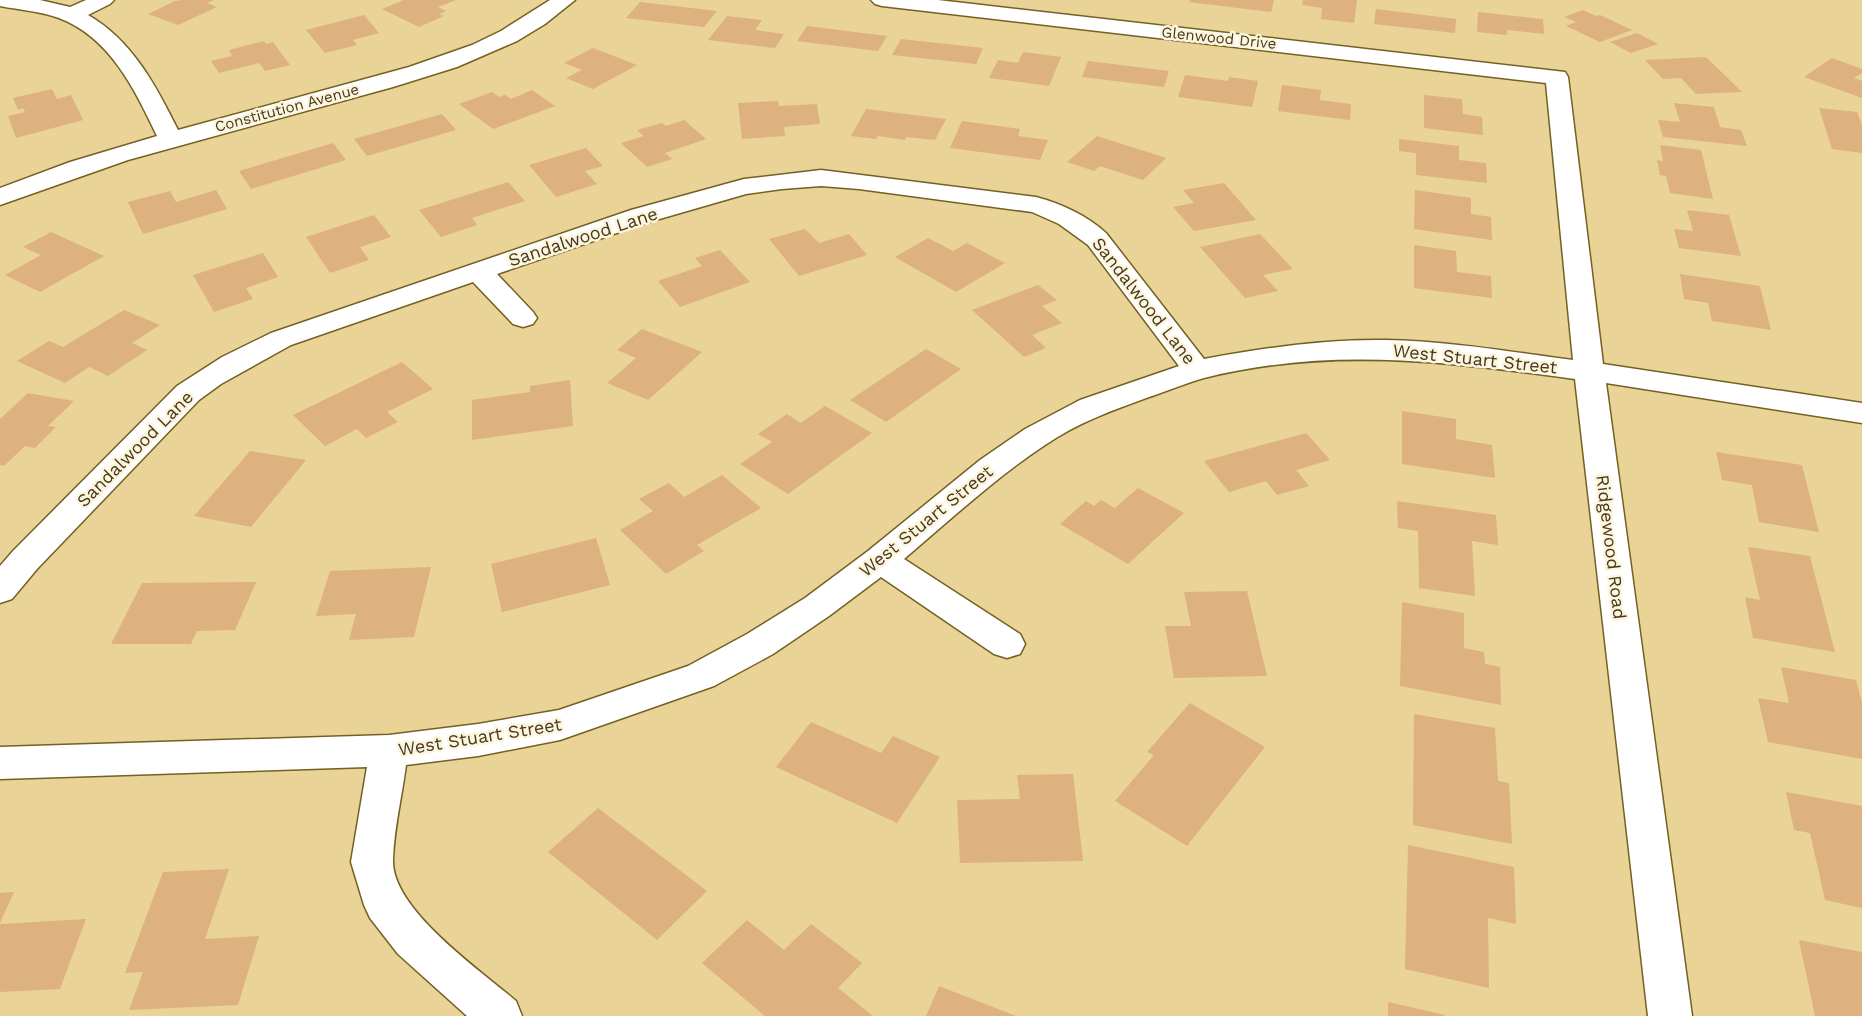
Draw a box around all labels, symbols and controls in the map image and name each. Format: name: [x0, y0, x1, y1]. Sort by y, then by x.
street label: Glenwood Drive: [1161, 23, 1277, 53]
street label: Constitution Avenue: [213, 80, 361, 136]
street label: Sandalwood Lane: [506, 202, 660, 271]
street label: Sandalwood Lane: [1088, 233, 1201, 368]
street label: West Stuart Street: [1392, 339, 1559, 378]
street label: Sandalwood Lane: [72, 386, 197, 511]
street label: West Stuart Street: [855, 460, 997, 581]
street label: Ridgewood Road: [1592, 473, 1631, 620]
street label: West Stuart Street: [397, 713, 564, 760]

